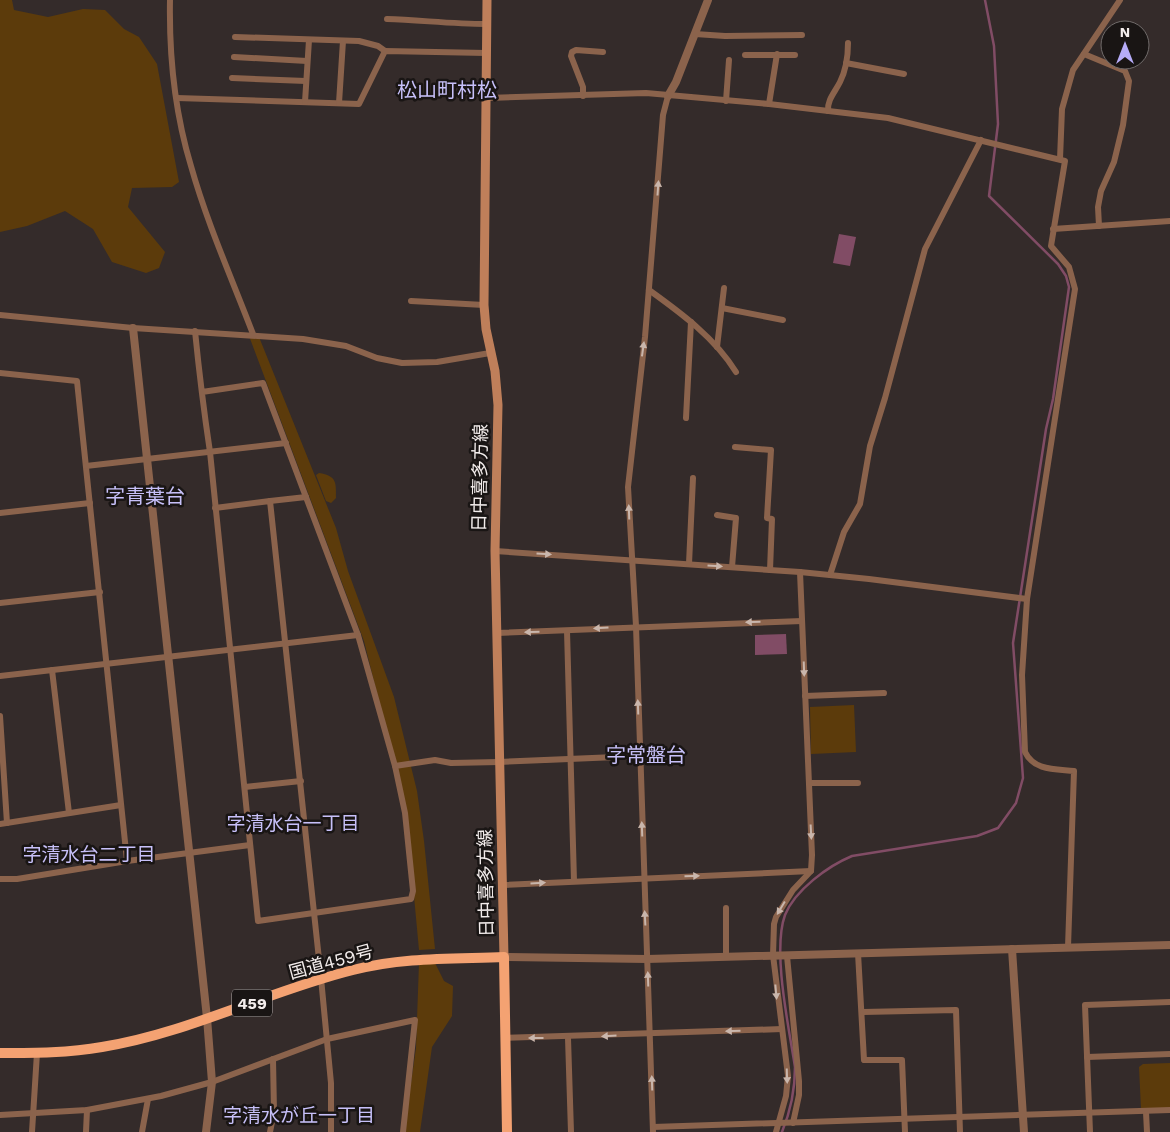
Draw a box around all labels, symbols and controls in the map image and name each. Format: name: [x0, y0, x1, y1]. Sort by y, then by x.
north arrow: [1100, 20, 1150, 70]
text: N: [1120, 24, 1130, 40]
district label: 松山町村松: [397, 78, 497, 102]
one-way arrow: [654, 179, 662, 195]
one-way arrow: [640, 341, 648, 357]
street label: 日中喜多方線: [468, 424, 491, 532]
district label: 字青葉台: [105, 484, 185, 508]
one-way arrow: [625, 503, 633, 519]
one-way arrow: [536, 551, 552, 559]
one-way arrow: [707, 562, 723, 570]
one-way arrow: [745, 619, 761, 627]
one-way arrow: [593, 625, 609, 633]
one-way arrow: [523, 628, 539, 636]
one-way arrow: [800, 662, 808, 678]
one-way arrow: [634, 699, 642, 715]
district label: 字常盤台: [606, 743, 686, 767]
district label: 字清水台一丁目: [226, 812, 360, 835]
one-way arrow: [638, 821, 646, 837]
one-way arrow: [807, 824, 815, 840]
street label: 日中喜多方線: [474, 829, 497, 937]
district label: 字清水台二丁目: [22, 843, 156, 866]
one-way arrow: [684, 871, 700, 879]
one-way arrow: [531, 878, 547, 886]
one-way arrow: [777, 902, 786, 915]
one-way arrow: [641, 910, 649, 926]
street label: 国道459号: [286, 940, 375, 983]
one-way arrow: [643, 971, 651, 987]
one-way arrow: [772, 984, 780, 1000]
road number: 459: [232, 990, 272, 1016]
one-way arrow: [725, 1027, 741, 1035]
one-way arrow: [601, 1032, 617, 1040]
one-way arrow: [528, 1034, 544, 1042]
one-way arrow: [783, 1069, 791, 1085]
one-way arrow: [647, 1075, 655, 1091]
district label: 字清水が丘一丁目: [223, 1104, 375, 1127]

